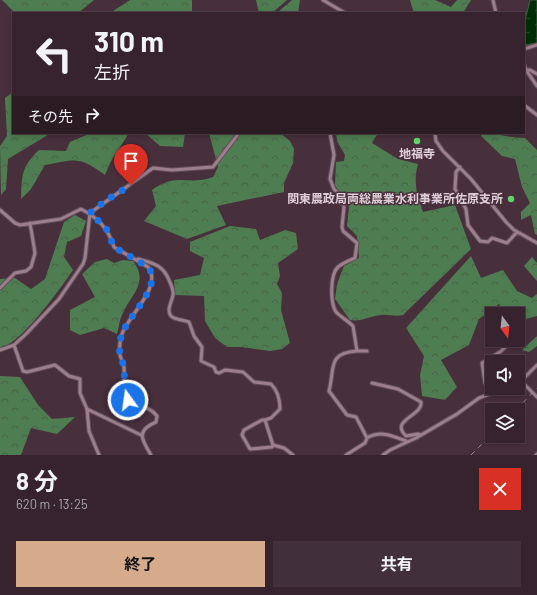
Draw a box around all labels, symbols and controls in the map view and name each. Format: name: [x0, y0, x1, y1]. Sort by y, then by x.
text: 310 m: [94, 24, 164, 58]
icon: left: [28, 28, 80, 80]
text: 左折: [94, 61, 130, 83]
icon: right: [81, 104, 103, 126]
text: その先: [28, 107, 73, 125]
marker: 地福寺: [412, 136, 422, 146]
pin: [114, 144, 148, 185]
place label: 地福寺: [399, 146, 435, 160]
icon: arrive: [120, 150, 142, 172]
place label: 関東農政局両総農業水利事業所佐原支所: [287, 191, 503, 205]
marker: 関東農政局両総農業水利事業所佐原支所: [506, 194, 516, 204]
north arrow: [485, 307, 525, 347]
map controls: [485, 307, 525, 443]
button: sound: [485, 355, 525, 395]
position arrow: [107, 379, 149, 421]
button: layers: [485, 403, 525, 443]
text: 8 分: [16, 466, 58, 495]
button: close: [479, 468, 521, 510]
text: 620 m · 13:25: [16, 496, 88, 512]
button: 終了: [16, 541, 265, 587]
button: 共有: [273, 541, 521, 587]

